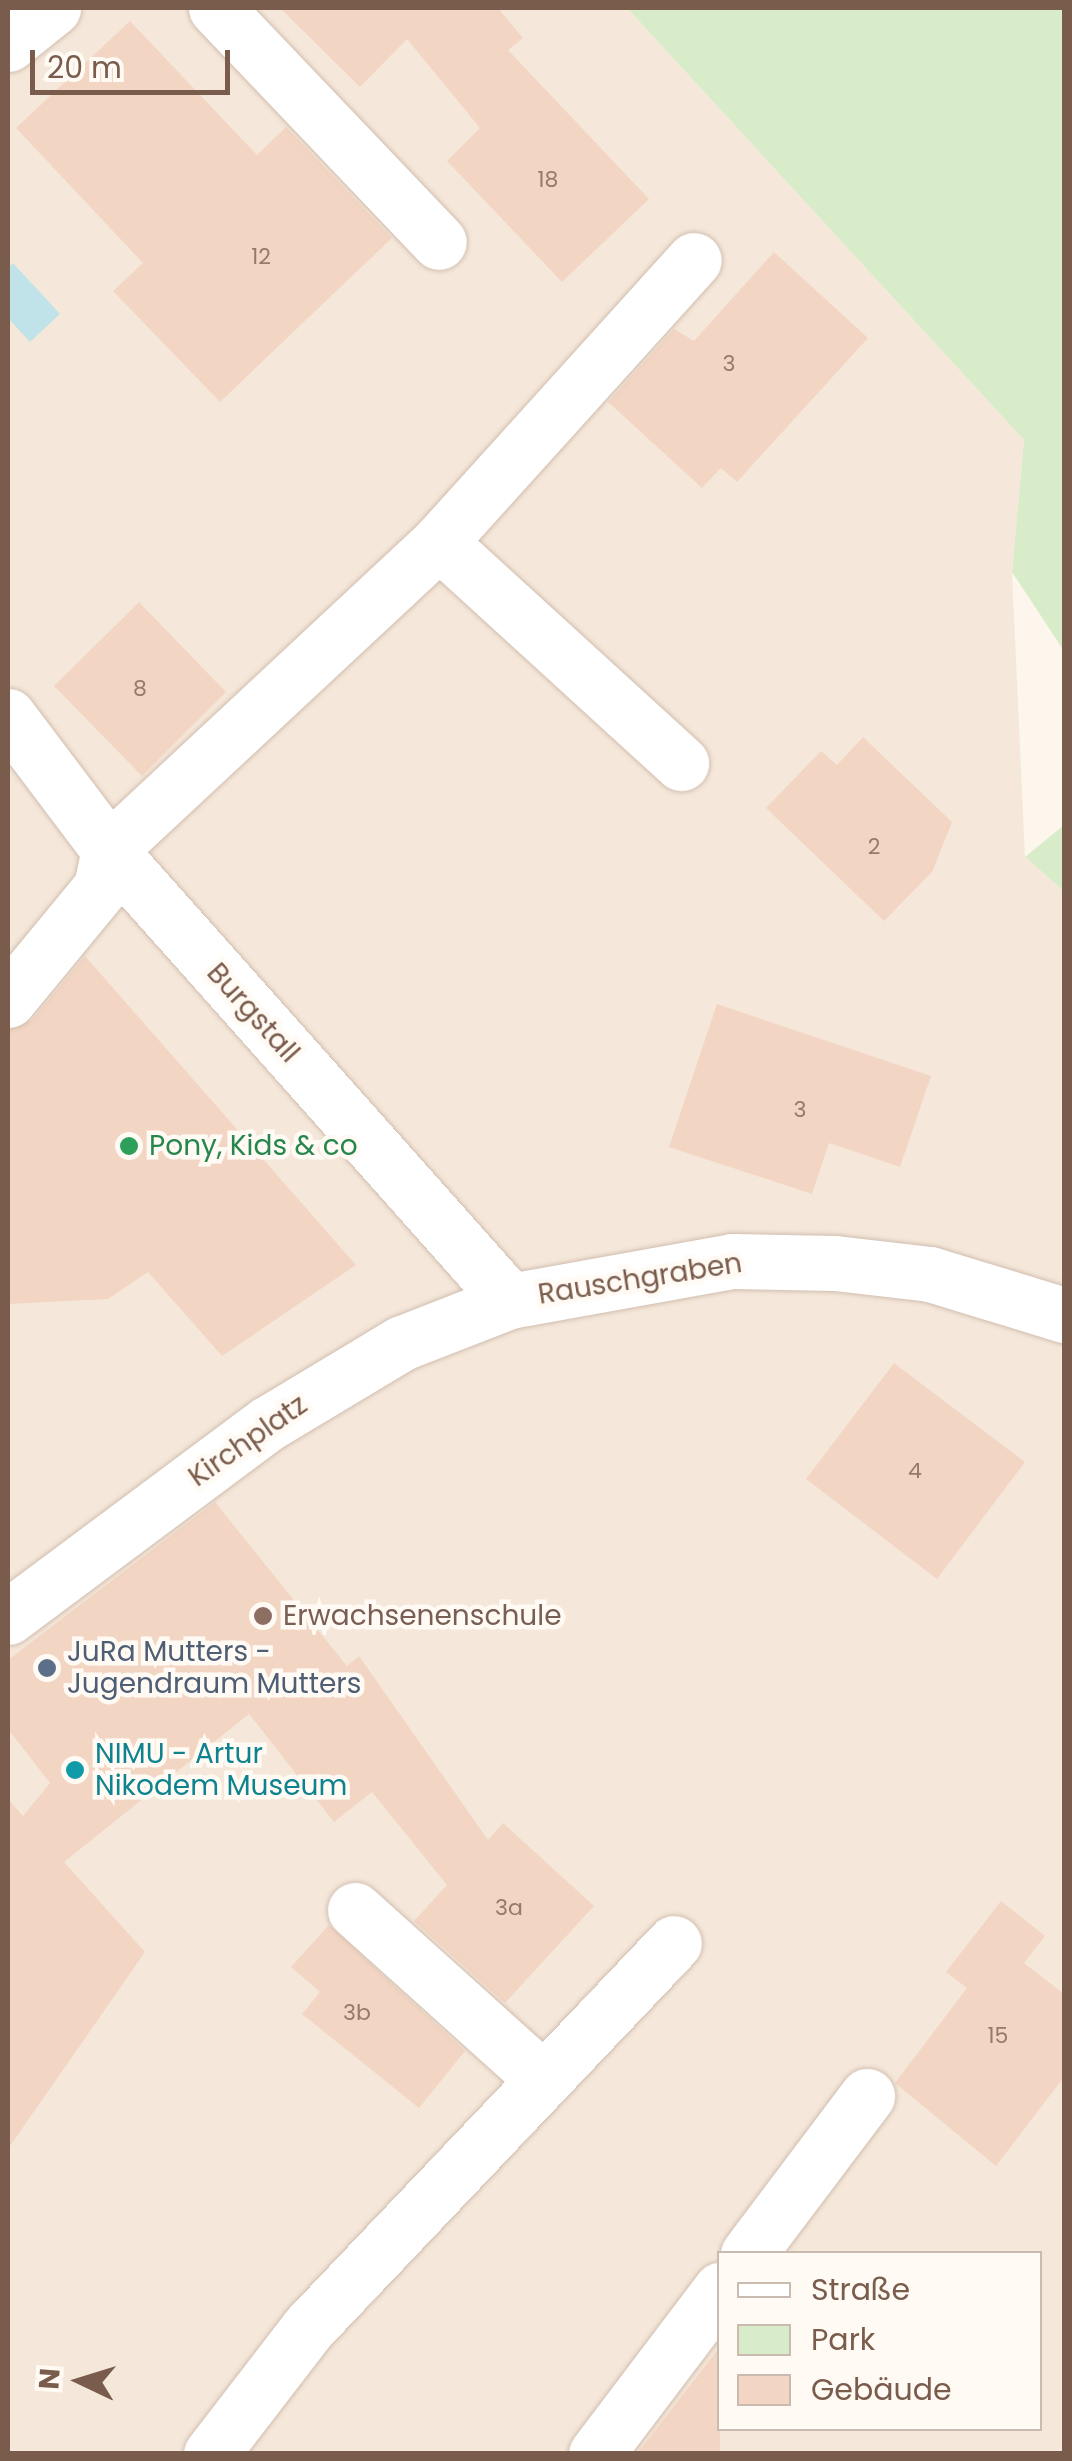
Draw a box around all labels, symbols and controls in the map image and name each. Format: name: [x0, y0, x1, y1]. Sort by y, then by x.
scale bar: [35, 30, 235, 92]
text: 20 m: [47, 46, 122, 89]
house number: 18: [538, 167, 558, 193]
house number: 12: [251, 244, 271, 270]
house number: 3: [723, 351, 735, 377]
house number: 8: [133, 676, 147, 702]
house number: 2: [868, 834, 880, 860]
street label: Burgstall: [200, 956, 306, 1070]
house number: 3: [794, 1097, 806, 1123]
place label: Pony, Kids & co: [149, 1129, 358, 1163]
marker: Pony, Kids & co: [118, 1135, 140, 1157]
street label: Rauschgraben: [536, 1246, 744, 1312]
street label: Kirchplatz: [182, 1388, 314, 1494]
house number: 4: [908, 1458, 922, 1484]
place label: Erwachsenenschule: [283, 1599, 561, 1633]
marker: Erwachsenenschule: [252, 1605, 274, 1627]
place label: JuRa Mutters - Jugendraum Mutters: [67, 1635, 361, 1701]
marker: JuRa Mutters - Jugendraum Mutters: [36, 1657, 58, 1679]
place label: NIMU - Artur Nikodem Museum: [95, 1737, 347, 1803]
marker: NIMU - Artur Nikodem Museum: [64, 1759, 86, 1781]
house number: 3a: [495, 1895, 523, 1921]
house number: 3b: [343, 2000, 371, 2026]
house number: 15: [988, 2023, 1008, 2049]
legend: [717, 2251, 1042, 2431]
text: Straße: [811, 2268, 910, 2311]
text: Park: [811, 2318, 875, 2361]
north arrow: [30, 2331, 130, 2431]
text: N: [29, 2367, 70, 2391]
text: Gebäude: [811, 2368, 952, 2411]

